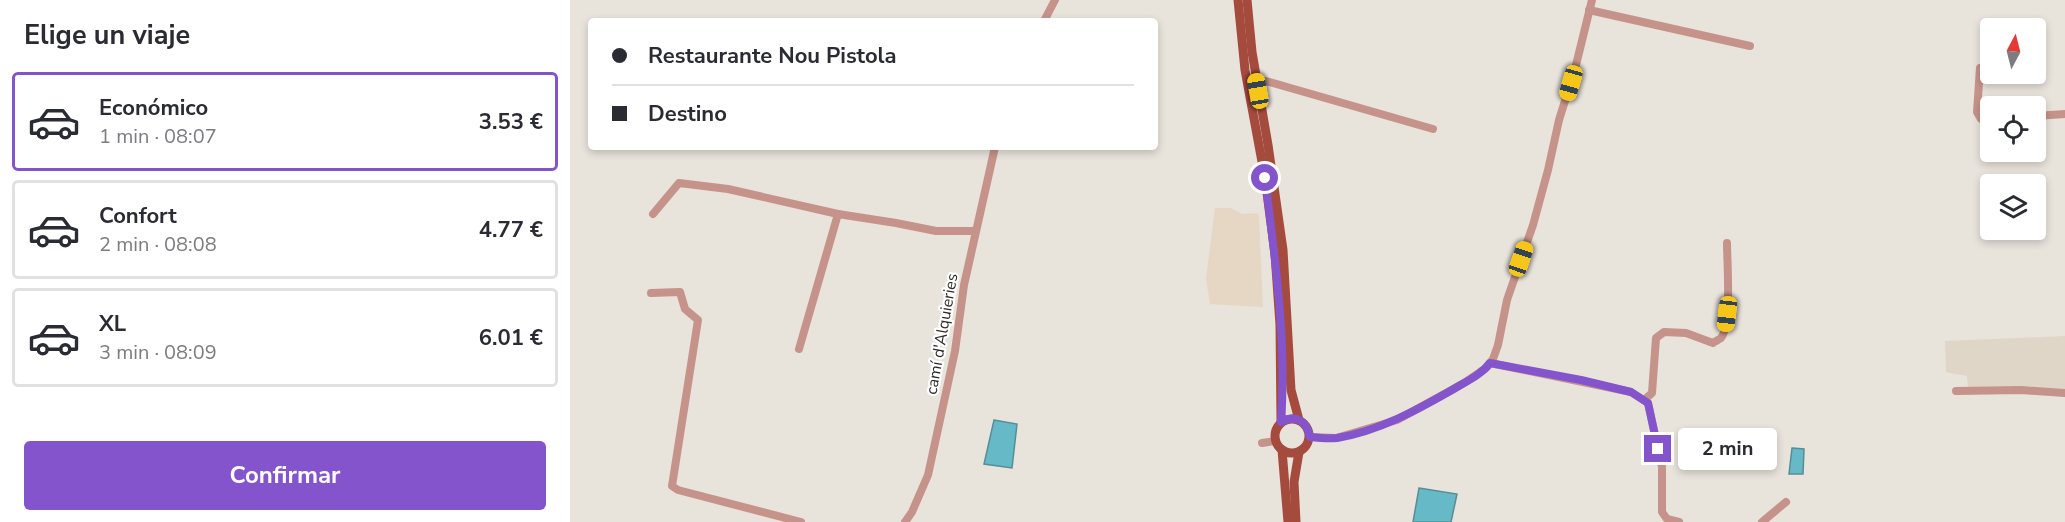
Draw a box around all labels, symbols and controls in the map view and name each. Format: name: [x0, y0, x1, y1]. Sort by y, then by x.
text: Elige un viaje: [24, 17, 190, 54]
north arrow: [1980, 18, 2046, 84]
map controls: [1980, 18, 2046, 240]
text: Restaurante Nou Pistola: [648, 41, 897, 71]
car: [1557, 63, 1585, 103]
car: [1246, 72, 1270, 110]
text: Económico: [99, 93, 208, 123]
icon: car: [27, 95, 81, 149]
button: locate: [1980, 96, 2046, 162]
text: Destino: [648, 99, 727, 129]
text: 3.53 €: [479, 107, 543, 137]
text: 1 min · 08:07: [99, 123, 217, 150]
route start: [1251, 164, 1278, 191]
button: layers: [1980, 174, 2046, 240]
text: Confort: [99, 201, 177, 231]
icon: car: [27, 203, 81, 257]
text: 4.77 €: [479, 215, 543, 245]
text: 2 min · 08:08: [99, 231, 217, 258]
car: [1507, 239, 1535, 279]
street label: camí d'Alquieries: [921, 272, 963, 396]
car: [1716, 295, 1738, 333]
text: XL: [99, 309, 126, 339]
icon: car: [27, 311, 81, 365]
text: 6.01 €: [479, 323, 543, 353]
text: 3 min · 08:09: [99, 339, 217, 366]
callout: 2 min: [1679, 428, 1778, 470]
route end: [1644, 435, 1671, 462]
text: 2 min: [1702, 435, 1753, 462]
button: Confirmar: [24, 441, 546, 510]

